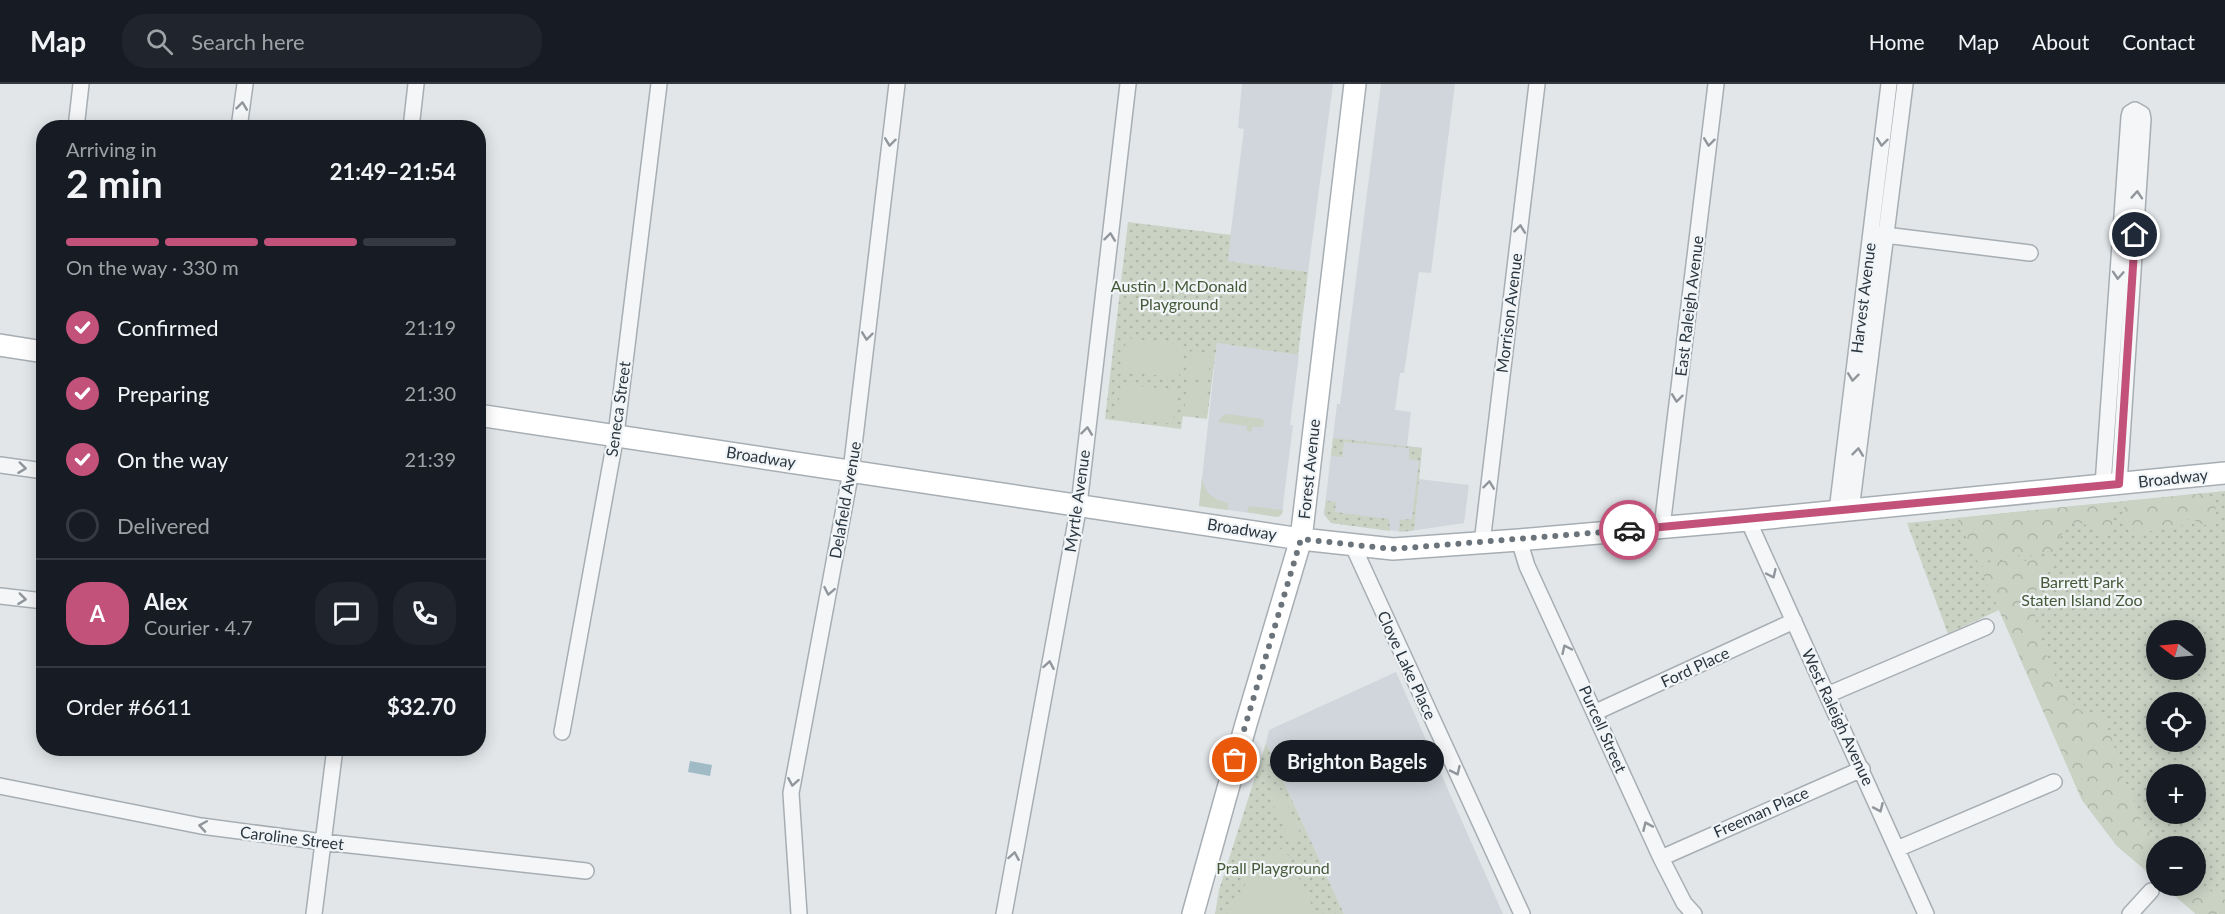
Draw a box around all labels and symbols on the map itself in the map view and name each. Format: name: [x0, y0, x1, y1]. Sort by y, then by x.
one-way arrow: [235, 101, 248, 110]
one-way arrow: [1703, 137, 1716, 147]
one-way arrow: [1877, 137, 1889, 147]
one-way arrow: [885, 138, 897, 147]
one-way arrow: [2131, 191, 2144, 200]
pin: [2109, 209, 2160, 260]
one-way arrow: [1513, 224, 1526, 233]
one-way arrow: [1103, 233, 1115, 242]
street label: East Raleigh Avenue: [1670, 235, 1707, 377]
street label: Harvest Avenue: [1846, 241, 1879, 354]
street label: Morrison Avenue: [1492, 252, 1525, 374]
one-way arrow: [2112, 270, 2125, 279]
park label: Austin J. McDonald Playground: [1111, 276, 1247, 313]
one-way arrow: [862, 331, 874, 340]
street label: Seneca Street: [601, 360, 634, 458]
one-way arrow: [1847, 373, 1860, 382]
one-way arrow: [1671, 393, 1684, 403]
street label: Forest Avenue: [1294, 418, 1323, 520]
one-way arrow: [1081, 426, 1093, 435]
street label: Delafield Avenue: [825, 440, 864, 560]
street label: Broadway: [725, 442, 798, 471]
street label: Myrtle Avenue: [1060, 448, 1093, 553]
one-way arrow: [1852, 448, 1864, 457]
one-way arrow: [17, 461, 26, 474]
street label: Broadway: [2137, 464, 2210, 491]
one-way arrow: [1482, 480, 1494, 489]
courier: [1599, 500, 1659, 560]
street label: Broadway: [1206, 514, 1279, 543]
one-way arrow: [1765, 567, 1777, 578]
park label: Barrett Park Staten Island Zoo: [2021, 572, 2143, 609]
one-way arrow: [823, 585, 836, 595]
one-way arrow: [17, 592, 26, 604]
street label: Clove Lake Place: [1374, 608, 1441, 722]
north arrow: [2146, 620, 2206, 680]
street label: Ford Place: [1658, 642, 1732, 691]
one-way arrow: [1561, 644, 1573, 655]
street label: West Raleigh Avenue: [1798, 645, 1878, 788]
one-way arrow: [1042, 660, 1055, 670]
street label: Purcell Street: [1576, 682, 1631, 776]
pin: [1209, 734, 1260, 785]
callout: Brighton Bagels: [1271, 739, 1445, 781]
one-way arrow: [1448, 764, 1460, 775]
one-way arrow: [787, 777, 800, 787]
street label: Freeman Place: [1710, 782, 1811, 841]
one-way arrow: [1872, 802, 1884, 813]
one-way arrow: [198, 820, 207, 832]
one-way arrow: [1642, 821, 1654, 832]
street label: Caroline Street: [239, 822, 345, 853]
one-way arrow: [1007, 852, 1020, 862]
park label: Prall Playground: [1216, 858, 1330, 877]

